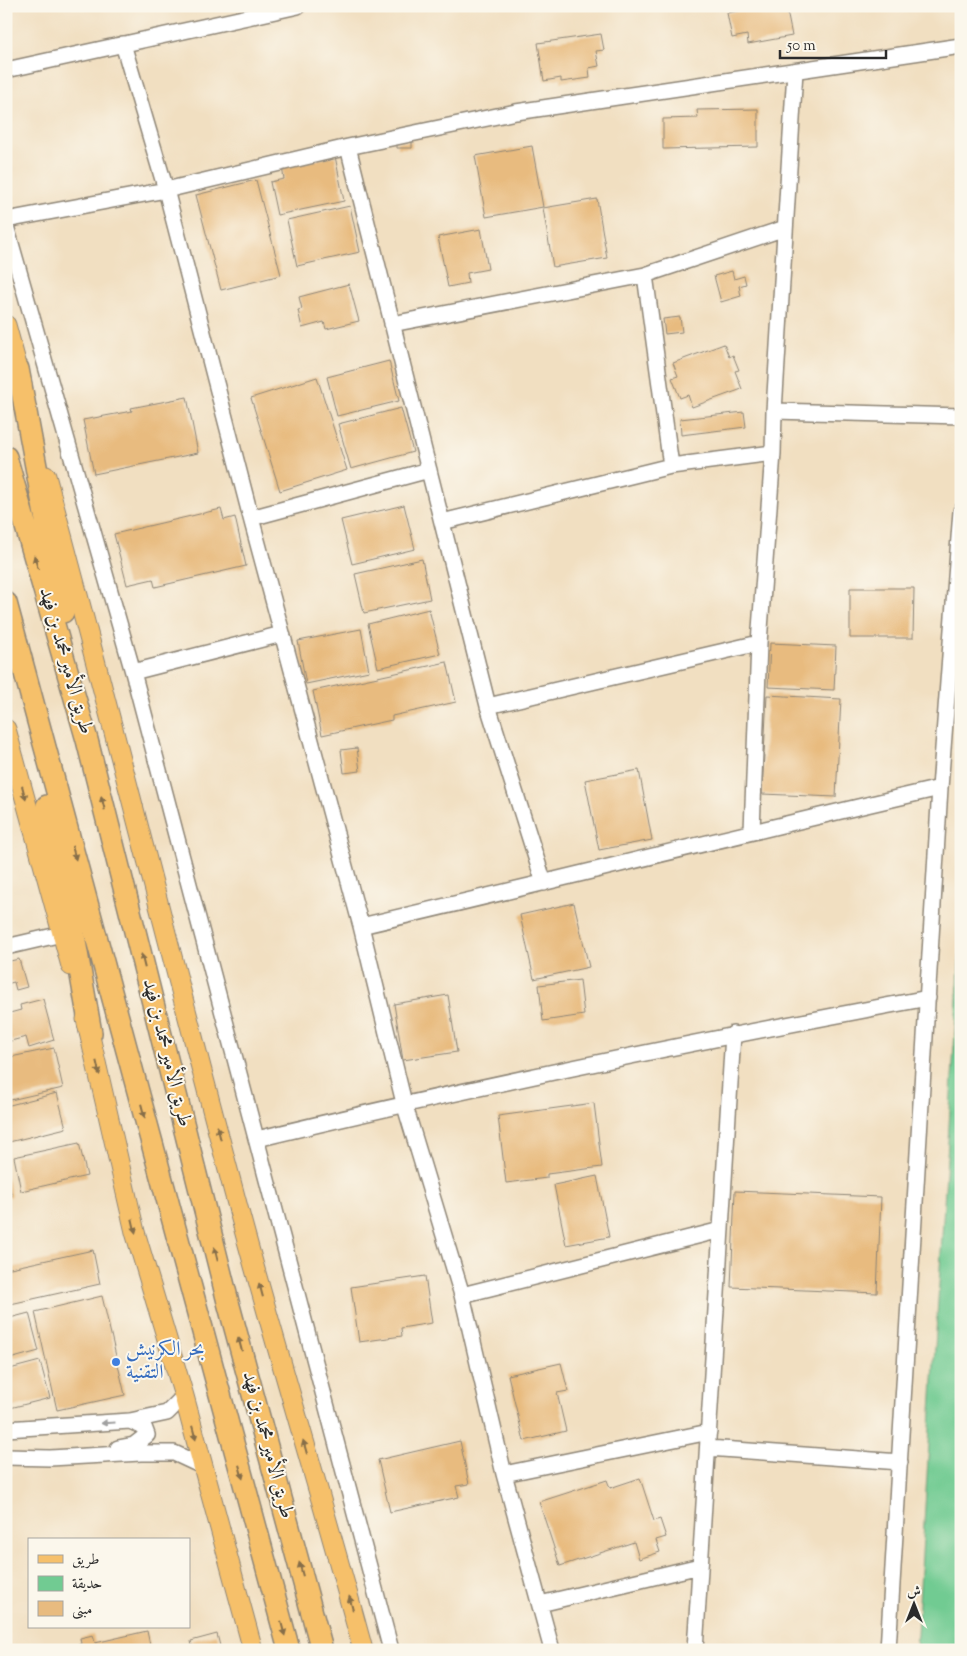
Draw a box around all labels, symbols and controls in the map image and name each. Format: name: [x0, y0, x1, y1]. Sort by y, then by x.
scale bar: [780, 28, 886, 60]
text: 50 m: [786, 36, 816, 57]
one-way arrow: [32, 555, 40, 570]
street label: طريق الأمير محمد بن فهد: [30, 583, 103, 738]
one-way arrow: [20, 785, 28, 800]
one-way arrow: [99, 796, 107, 811]
one-way arrow: [70, 845, 78, 860]
one-way arrow: [139, 953, 147, 968]
street label: طريق الأمير محمد بن فهد: [134, 975, 201, 1130]
one-way arrow: [94, 1060, 102, 1075]
one-way arrow: [140, 1104, 148, 1119]
one-way arrow: [214, 1126, 222, 1141]
one-way arrow: [130, 1219, 138, 1234]
one-way arrow: [212, 1247, 220, 1262]
one-way arrow: [256, 1283, 264, 1298]
place label: بحر الكرنيش التقنية: [126, 1336, 205, 1388]
one-way arrow: [235, 1337, 243, 1352]
marker: بحر الكرنيش التقنية: [110, 1356, 122, 1368]
street label: طريق الأمير محمد بن فهد: [233, 1367, 304, 1522]
one-way arrow: [100, 1419, 116, 1427]
one-way arrow: [191, 1425, 199, 1440]
one-way arrow: [301, 1439, 309, 1454]
one-way arrow: [237, 1465, 245, 1480]
legend: [28, 1538, 190, 1628]
text: طريق: [72, 1550, 99, 1571]
one-way arrow: [296, 1561, 304, 1576]
text: حديقة: [72, 1574, 102, 1595]
north arrow: [890, 1578, 940, 1628]
text: ش: [907, 1583, 921, 1603]
one-way arrow: [346, 1595, 354, 1610]
text: مبنى: [72, 1600, 92, 1621]
one-way arrow: [279, 1622, 287, 1637]

